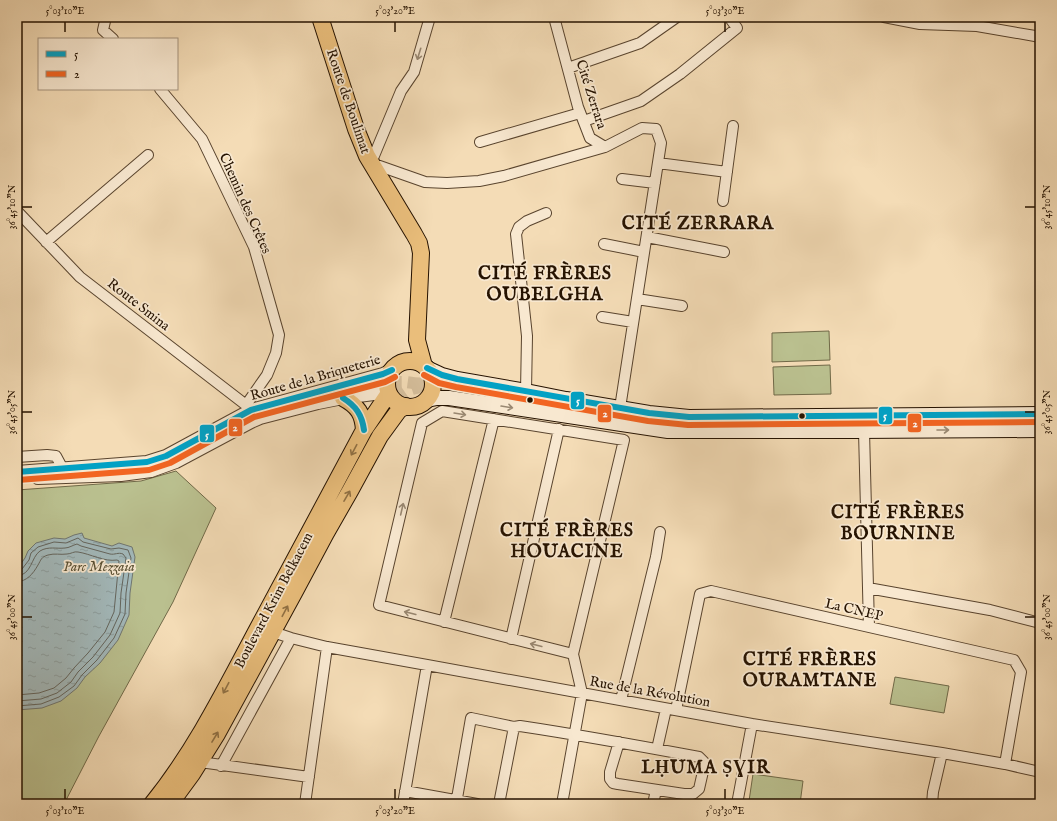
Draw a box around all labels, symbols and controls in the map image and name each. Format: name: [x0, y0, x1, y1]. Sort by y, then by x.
text: 5°03'10"E: [46, 5, 84, 18]
text: 5°03'20"E: [375, 5, 415, 18]
text: 5°03'30"E: [706, 5, 744, 18]
legend: [38, 38, 178, 90]
street label: Route de Boulimat: [322, 46, 375, 156]
text: 5: [74, 47, 79, 62]
one-way arrow: [415, 48, 422, 61]
street label: Cité Zerrara: [571, 57, 611, 132]
text: 2: [74, 67, 80, 82]
street label: Chemin des Crêtes: [215, 150, 275, 257]
text: 36°45'10"N: [6, 184, 19, 229]
text: 36°45'10"N: [1041, 184, 1054, 229]
district label: CITÉ ZERRARA: [622, 211, 774, 236]
district label: CITÉ FRÈRES OUBELGHA: [478, 261, 612, 307]
street label: Route Smina: [103, 275, 174, 336]
street label: Route de la Briqueterie: [248, 351, 383, 405]
text: 36°45'05"N: [6, 389, 19, 434]
text: 36°45'05"N: [1041, 389, 1054, 434]
line badge: 5: [570, 391, 585, 410]
text: 5: [576, 394, 580, 408]
unlabelled marker: [525, 395, 535, 405]
one-way arrow: [500, 403, 513, 411]
line badge: 2: [597, 404, 612, 423]
line badge: 5: [878, 406, 893, 425]
text: 2: [602, 407, 608, 421]
text: 5: [883, 409, 887, 423]
one-way arrow: [453, 410, 466, 418]
unlabelled marker: [797, 411, 807, 421]
line badge: 2: [907, 413, 922, 433]
text: 2: [912, 417, 918, 431]
line badge: 2: [228, 418, 243, 437]
text: 2: [232, 421, 238, 435]
line badge: 5: [199, 424, 215, 443]
one-way arrow: [936, 426, 949, 434]
text: 5: [205, 428, 209, 442]
one-way arrow: [350, 444, 357, 456]
one-way arrow: [343, 491, 351, 503]
district label: CITÉ FRÈRES BOURNINE: [831, 500, 965, 546]
one-way arrow: [398, 503, 406, 516]
district label: CITÉ FRÈRES HOUACINE: [500, 518, 634, 564]
street label: Boulevard Krim Belkacem: [230, 529, 317, 671]
park label: Parc Mezzaia: [63, 558, 135, 576]
text: 36°45'00"N: [6, 594, 19, 640]
text: 36°45'00"N: [1041, 594, 1054, 640]
street label: La CNEP: [823, 595, 885, 625]
one-way arrow: [281, 605, 289, 617]
one-way arrow: [403, 609, 416, 616]
one-way arrow: [529, 641, 542, 648]
district label: CITÉ FRÈRES OURAMTANE: [743, 647, 877, 693]
street label: Rue de la Révolution: [588, 673, 712, 712]
one-way arrow: [222, 681, 230, 693]
one-way arrow: [212, 731, 220, 743]
district label: LḤUMA ṢƔIR: [641, 757, 771, 780]
text: 5°03'10"E: [46, 805, 84, 818]
text: 5°03'20"E: [375, 805, 415, 818]
text: 5°03'30"E: [706, 805, 744, 818]

